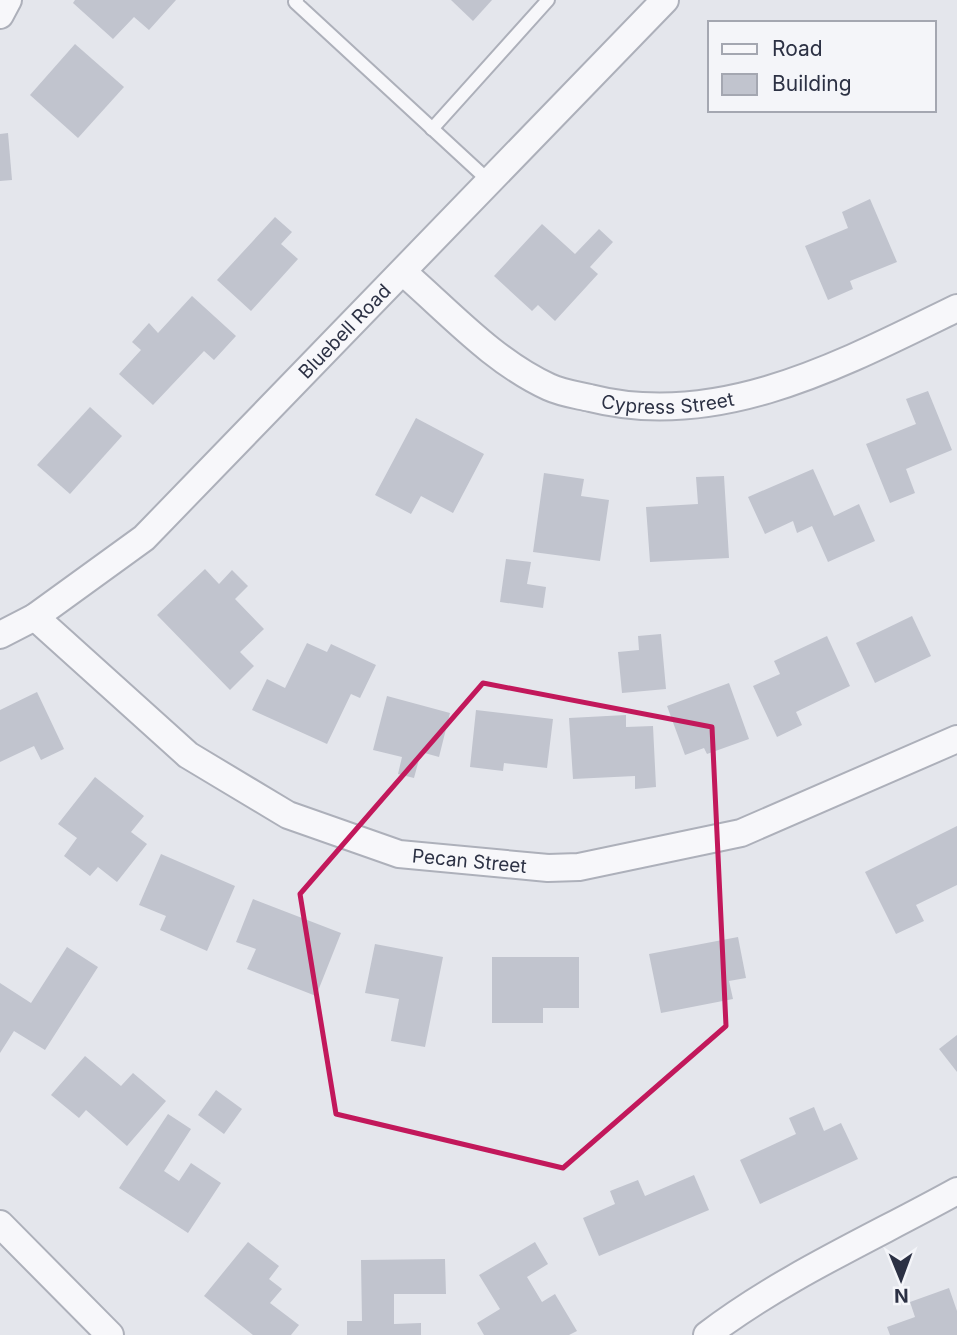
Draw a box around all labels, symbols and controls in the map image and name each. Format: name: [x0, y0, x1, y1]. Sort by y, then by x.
legend: [708, 21, 936, 112]
text: Road: [772, 36, 823, 61]
text: Building: [772, 71, 852, 96]
street label: Bluebell Road: [294, 279, 396, 383]
street label: Cypress Street: [599, 388, 736, 419]
street label: Pecan Street: [411, 844, 528, 878]
north arrow: [866, 1244, 936, 1314]
text: N: [894, 1284, 909, 1307]

